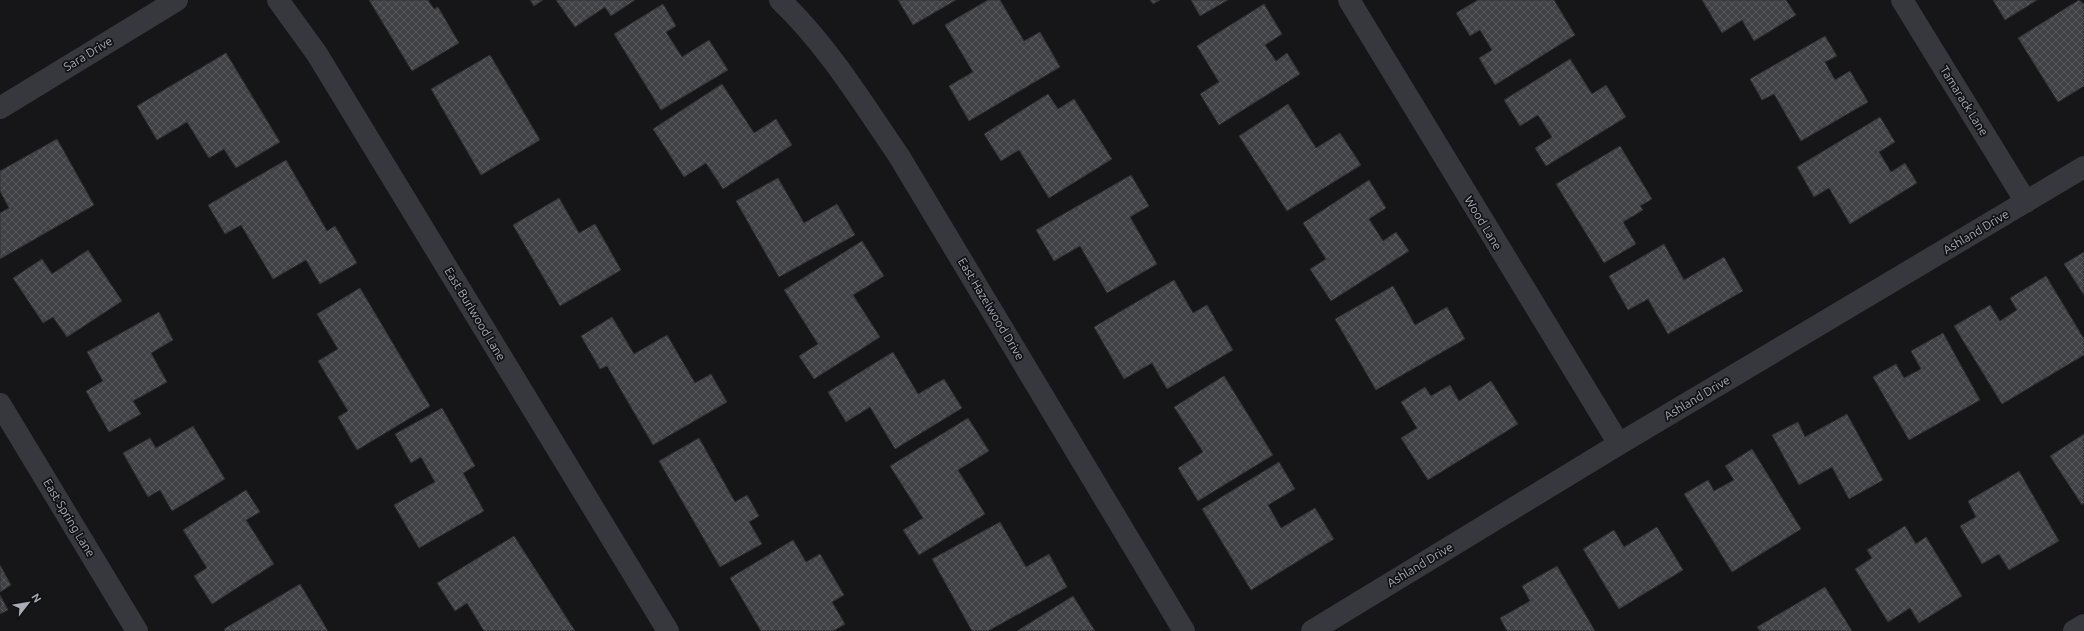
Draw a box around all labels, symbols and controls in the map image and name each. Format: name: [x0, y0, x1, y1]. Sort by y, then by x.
street label: Sara Drive: [61, 34, 114, 73]
street label: Tamarack Lane: [1938, 63, 1991, 138]
street label: Wood Lane: [1462, 193, 1505, 252]
street label: Ashland Drive: [1941, 207, 2011, 256]
street label: East Hazelwood Drive: [956, 255, 1027, 362]
street label: East Burlwood Lane: [442, 265, 508, 363]
street label: Ashland Drive: [1662, 373, 1732, 422]
street label: East Spring Lane: [41, 476, 98, 559]
street label: Ashland Drive: [1385, 540, 1455, 589]
north arrow: [8, 583, 48, 623]
text: N: [29, 591, 44, 604]

